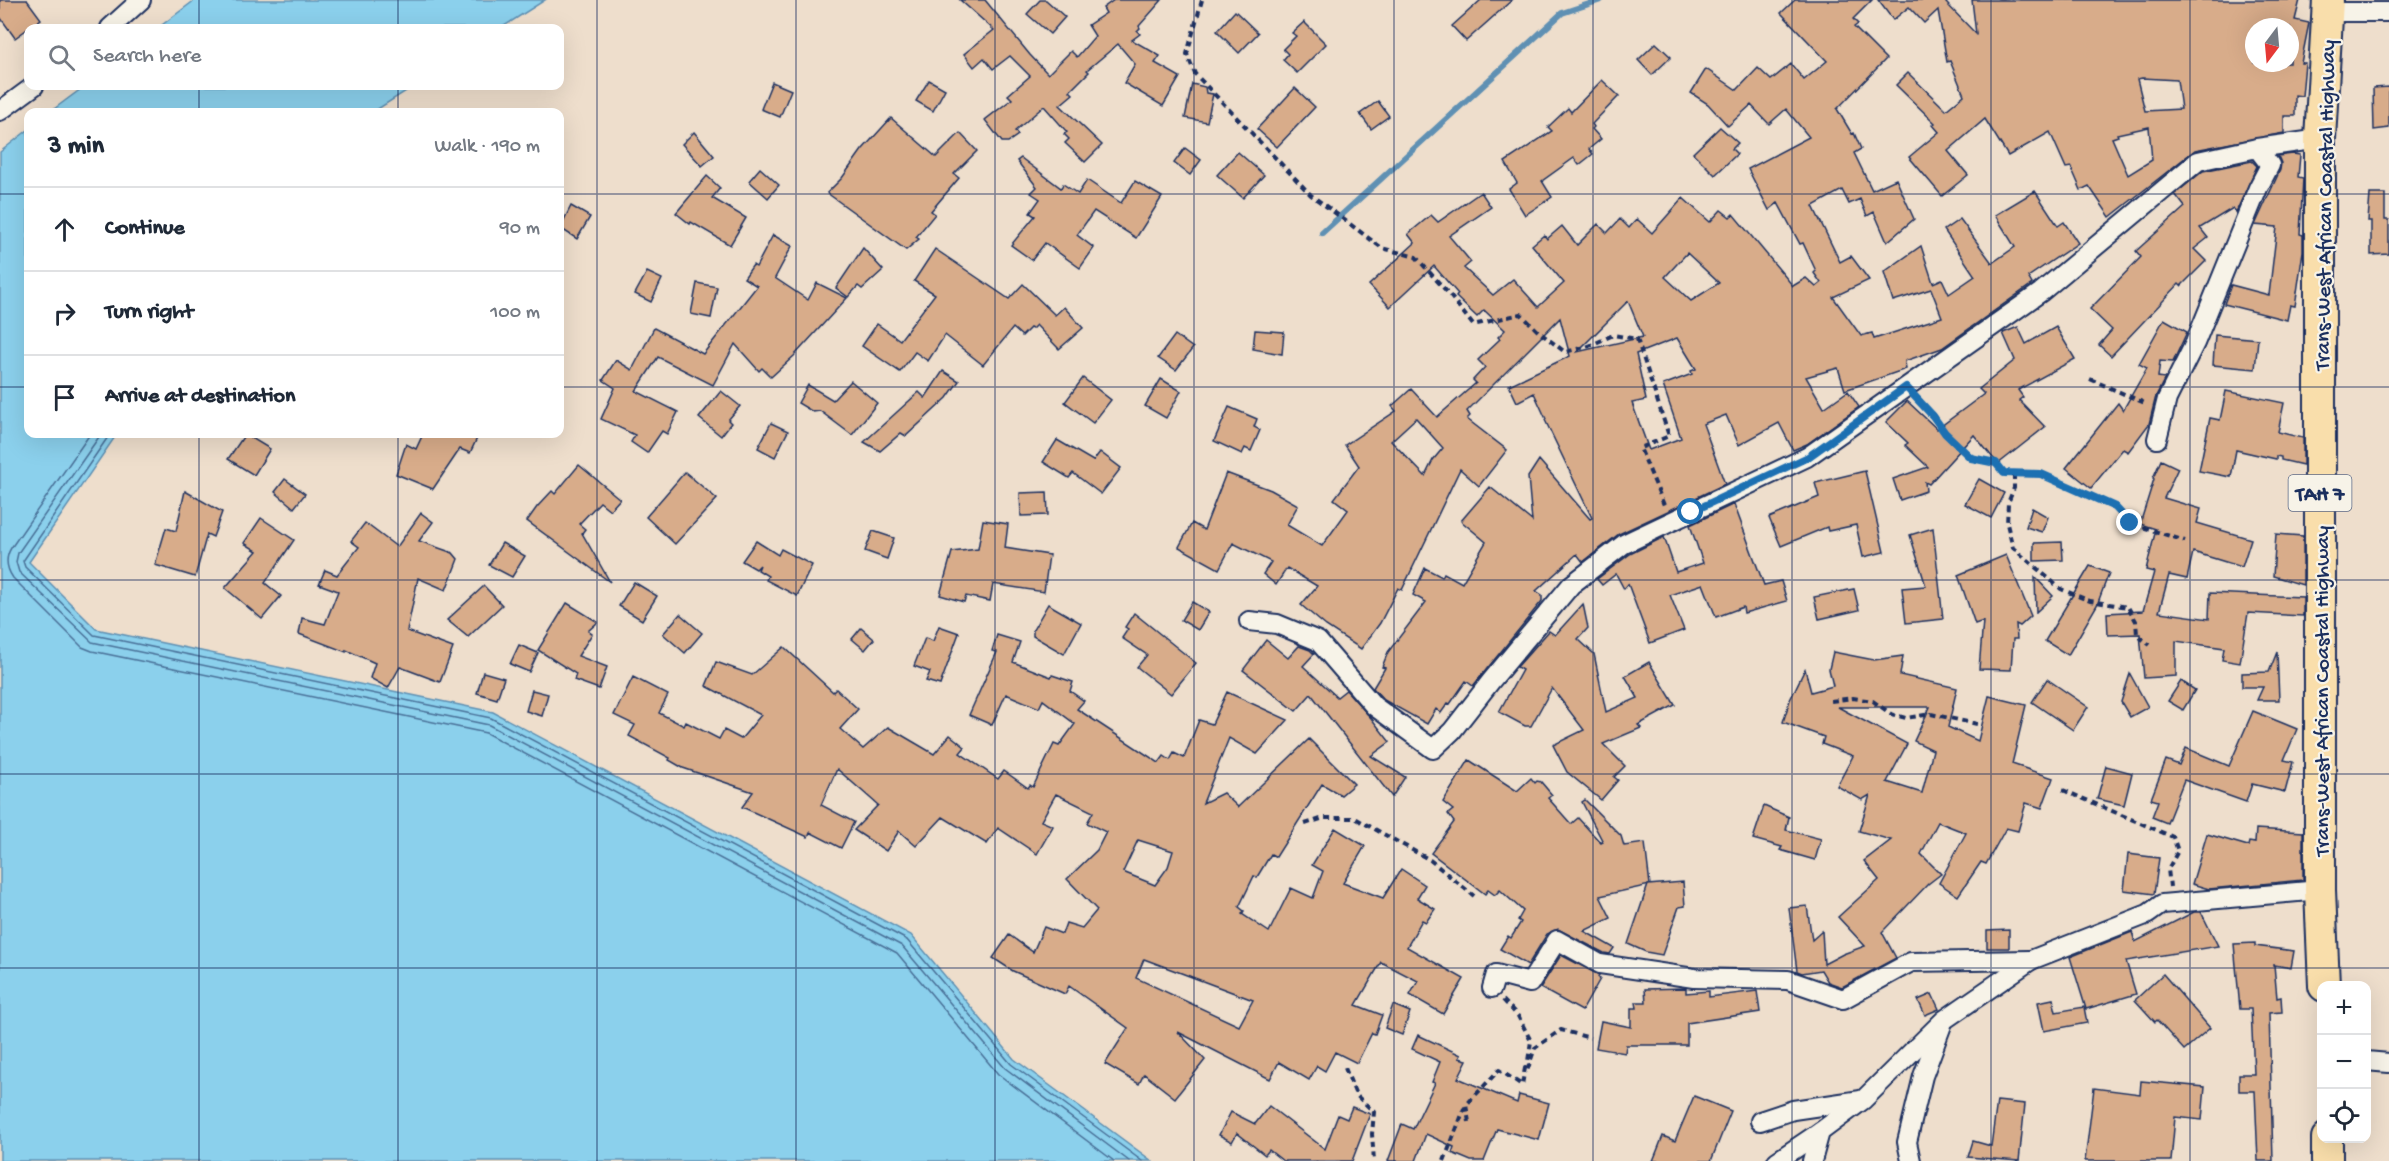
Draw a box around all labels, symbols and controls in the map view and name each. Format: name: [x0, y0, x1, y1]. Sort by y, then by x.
north arrow: [2245, 18, 2299, 72]
search box: [24, 24, 564, 90]
street label: Trans-West African Coastal Highway: [2311, 39, 2343, 373]
icon: search: [45, 41, 78, 74]
text: Search here: [93, 44, 201, 70]
text: 3 min: [48, 132, 104, 163]
text: Walk · 190 m: [434, 136, 540, 159]
icon: ahead: [48, 213, 81, 246]
text: Continue: [105, 216, 185, 242]
text: 90 m: [500, 218, 540, 241]
icon: right: [48, 297, 81, 330]
text: Turn right: [105, 300, 193, 326]
text: 100 m: [490, 302, 540, 325]
icon: arrive: [48, 381, 81, 414]
text: Arrive at destination: [105, 384, 295, 410]
road number: TAH 7: [2288, 475, 2352, 511]
route start: [1677, 498, 1703, 524]
route end: [2116, 509, 2142, 535]
street label: Trans-West African Coastal Highway: [2311, 526, 2337, 858]
map controls: [2317, 981, 2371, 1143]
button: +: [2317, 981, 2371, 1035]
button: −: [2317, 1035, 2371, 1089]
button: locate: [2317, 1089, 2371, 1143]

